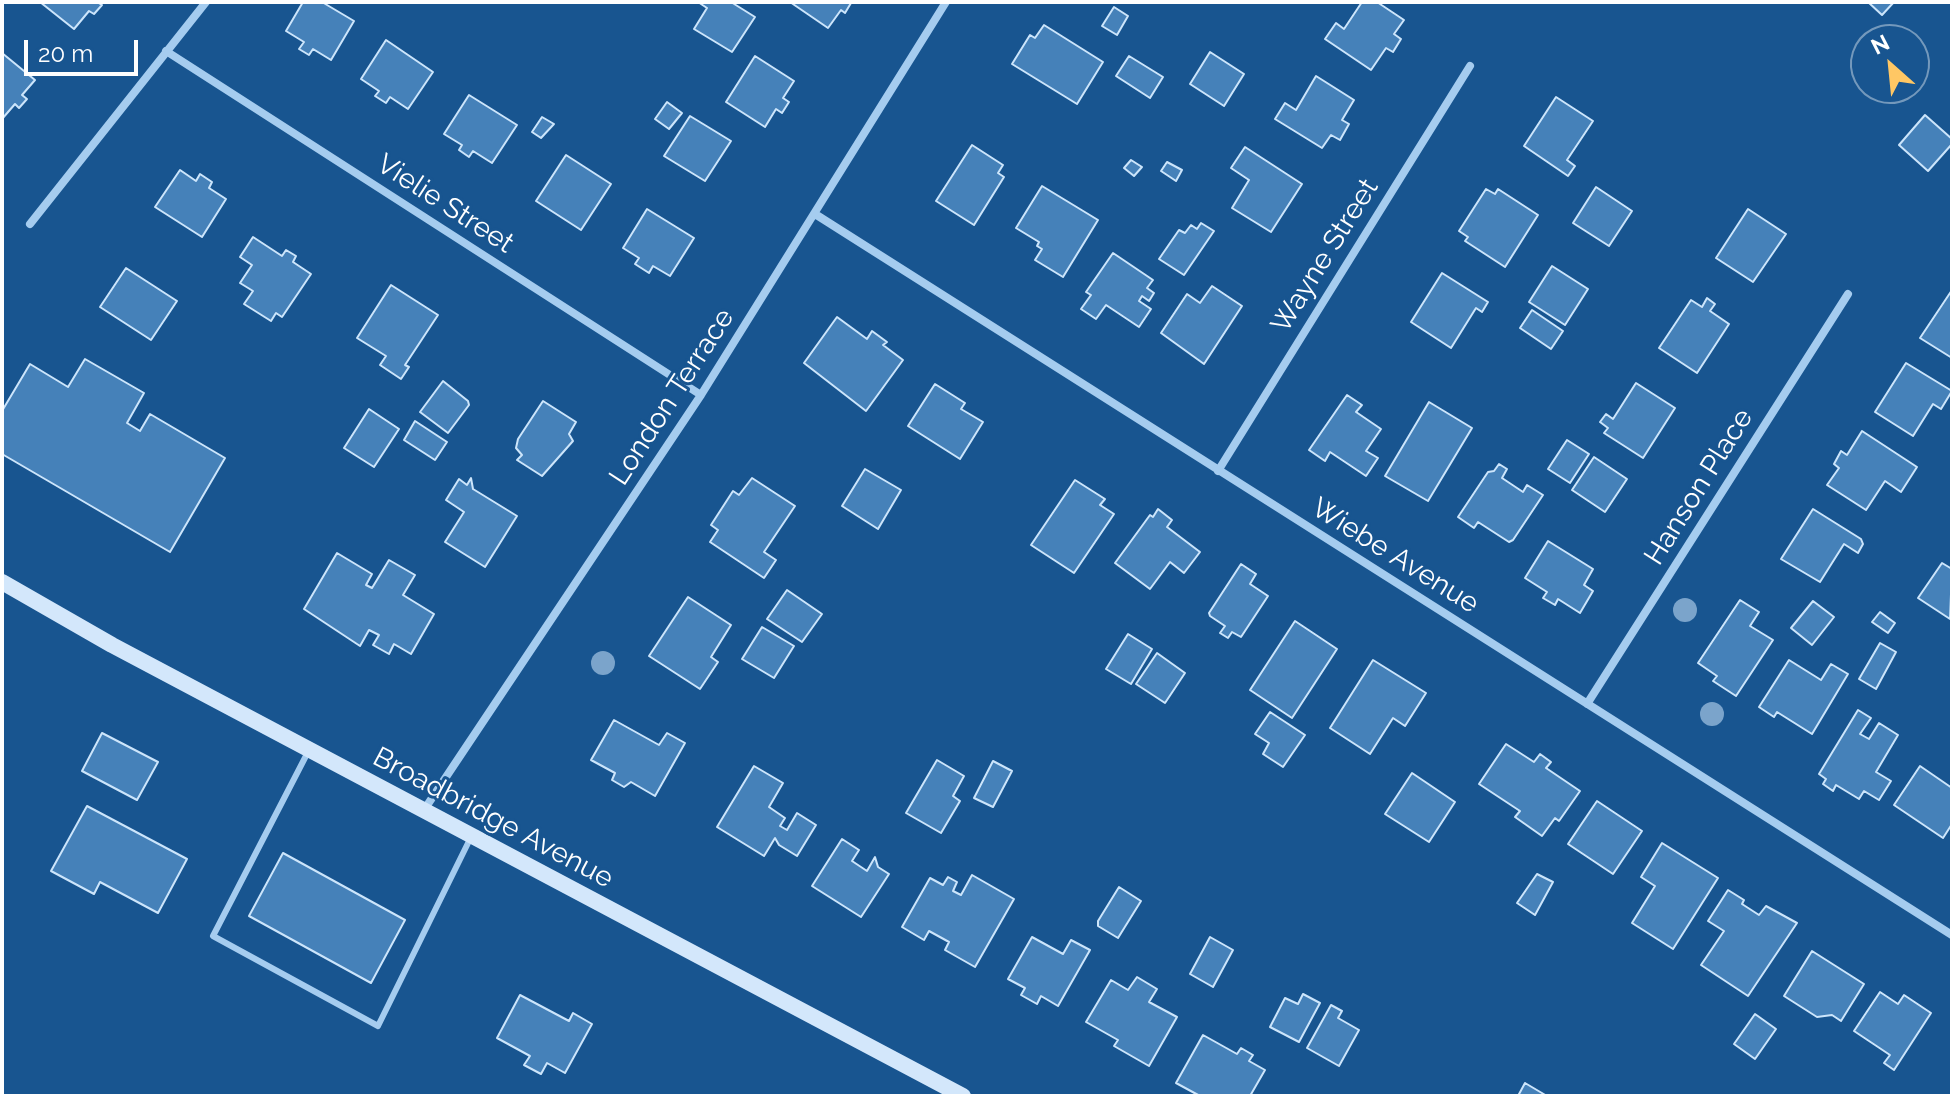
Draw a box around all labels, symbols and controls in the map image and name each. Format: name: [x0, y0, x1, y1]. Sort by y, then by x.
scale bar: [28, 24, 142, 74]
north arrow: [1850, 24, 1930, 104]
text: N: [1867, 29, 1893, 60]
text: 20 m: [38, 39, 93, 68]
street label: Vielie Street: [370, 147, 520, 261]
street label: Wayne Street: [1264, 173, 1386, 339]
street label: London Terrace: [603, 303, 741, 491]
street label: Hanson Place: [1638, 403, 1760, 571]
street label: Wiebe Avenue: [1305, 491, 1485, 621]
street label: Broadbridge Avenue: [367, 740, 619, 896]

